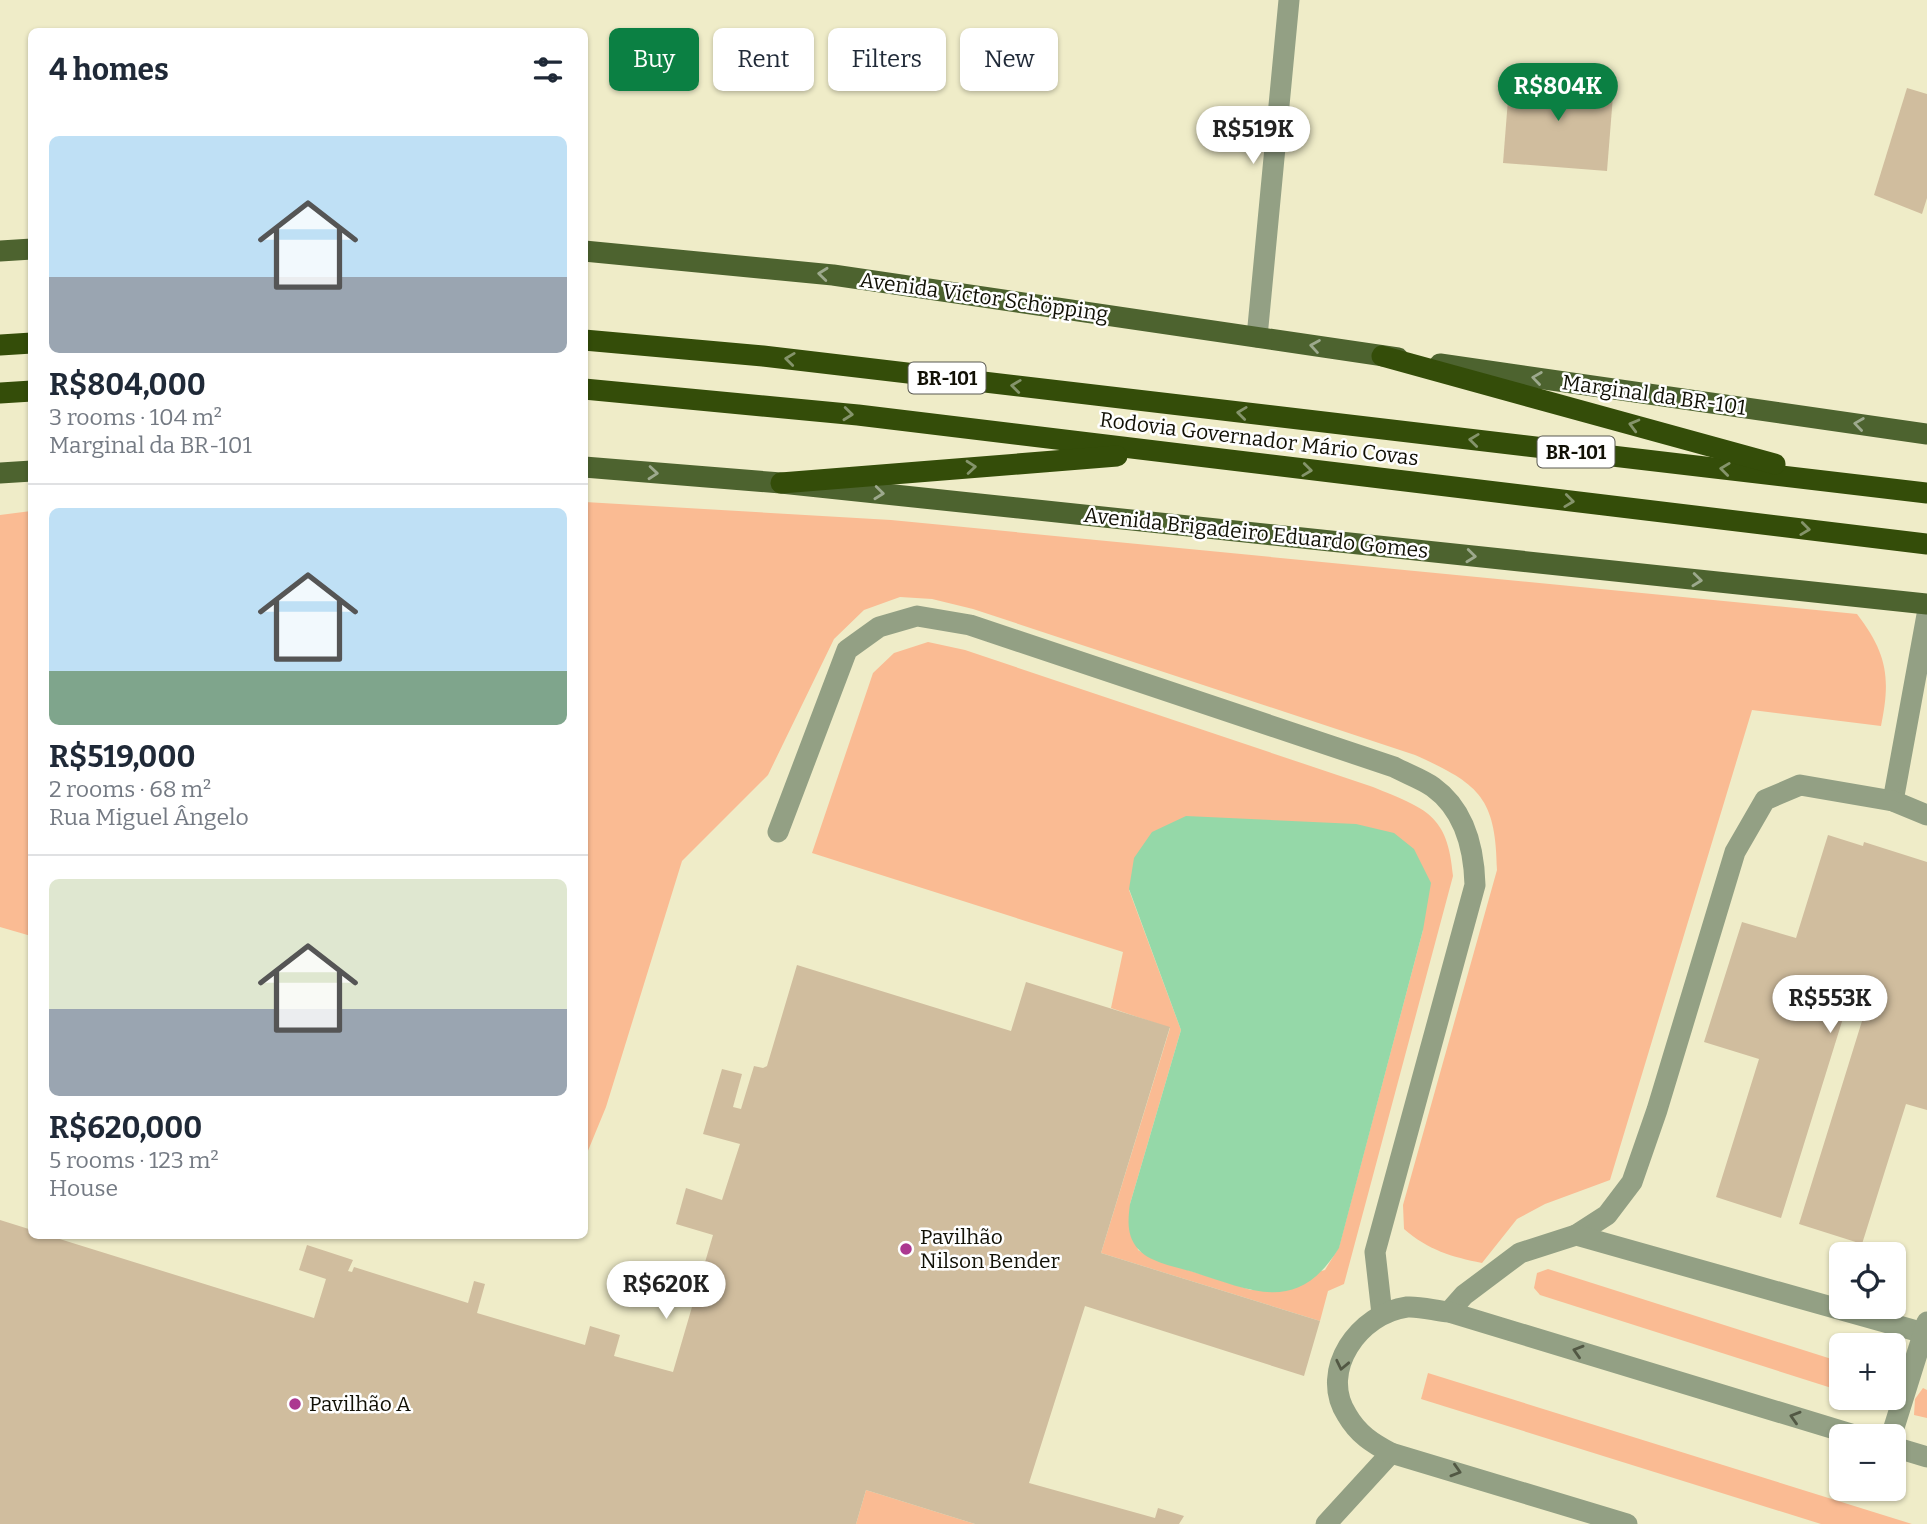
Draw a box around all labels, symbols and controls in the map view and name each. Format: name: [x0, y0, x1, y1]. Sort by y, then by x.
chip: Buy: [609, 28, 699, 91]
chip: Rent: [713, 28, 814, 91]
chip: Filters: [828, 28, 946, 91]
chip: New: [960, 28, 1058, 91]
icon: filters: [529, 51, 567, 89]
text: 4 homes: [49, 52, 169, 88]
pin: R$804K: [1501, 64, 1615, 123]
text: R$804K: [1514, 72, 1602, 100]
pin: R$519K: [1196, 106, 1310, 166]
text: R$519K: [1212, 115, 1294, 143]
icon: home: [245, 182, 371, 308]
one-way arrow: [817, 266, 829, 281]
street label: Avenida Victor Schöpping: [858, 267, 1110, 327]
one-way arrow: [1309, 339, 1320, 354]
one-way arrow: [784, 352, 796, 367]
road number: BR-101: [908, 362, 986, 394]
text: R$804,000: [49, 367, 206, 403]
street label: Marginal da BR-101: [1560, 369, 1748, 421]
one-way arrow: [1531, 371, 1543, 386]
one-way arrow: [1010, 379, 1022, 394]
text: 3 rooms · 104 m²: [49, 403, 222, 431]
one-way arrow: [1236, 406, 1247, 421]
one-way arrow: [842, 407, 854, 422]
street label: Rodovia Governador Mário Covas: [1098, 407, 1420, 471]
one-way arrow: [1854, 417, 1865, 432]
one-way arrow: [1628, 419, 1640, 434]
text: Marginal da BR-101: [49, 431, 252, 459]
one-way arrow: [1469, 433, 1480, 448]
road number: BR-101: [1538, 436, 1614, 467]
one-way arrow: [965, 460, 976, 475]
one-way arrow: [1302, 462, 1313, 477]
one-way arrow: [1719, 462, 1730, 477]
one-way arrow: [647, 465, 658, 480]
one-way arrow: [874, 485, 885, 500]
one-way arrow: [1563, 493, 1574, 508]
street label: Avenida Brigadeiro Eduardo Gomes: [1082, 502, 1430, 564]
one-way arrow: [1800, 521, 1811, 536]
one-way arrow: [1465, 548, 1477, 563]
icon: home: [245, 554, 371, 680]
one-way arrow: [1691, 572, 1703, 587]
text: R$519,000: [49, 739, 196, 775]
text: 2 rooms · 68 m²: [49, 775, 211, 803]
text: Rua Miguel Ângelo: [49, 803, 249, 831]
icon: home: [245, 925, 371, 1051]
pin: R$553K: [1773, 976, 1887, 1035]
text: R$553K: [1788, 984, 1872, 1012]
text: R$620,000: [49, 1110, 202, 1146]
text: 5 rooms · 123 m²: [49, 1146, 219, 1174]
text: House: [49, 1174, 118, 1202]
place label: Pavilhão Nilson Bender: [920, 1224, 1060, 1274]
marker: Pavilhão Nilson Bender: [898, 1241, 914, 1257]
map controls: [1829, 1242, 1906, 1501]
button: locate: [1829, 1242, 1906, 1319]
pin: R$620K: [609, 1262, 723, 1321]
text: R$620K: [623, 1270, 709, 1298]
button: +: [1829, 1333, 1906, 1410]
one-way arrow: [1572, 1345, 1584, 1360]
one-way arrow: [1335, 1359, 1350, 1371]
place label: Pavilhão A: [309, 1391, 411, 1417]
marker: Pavilhão A: [287, 1396, 303, 1412]
one-way arrow: [1790, 1411, 1802, 1425]
button: −: [1829, 1424, 1906, 1501]
one-way arrow: [1450, 1463, 1462, 1477]

